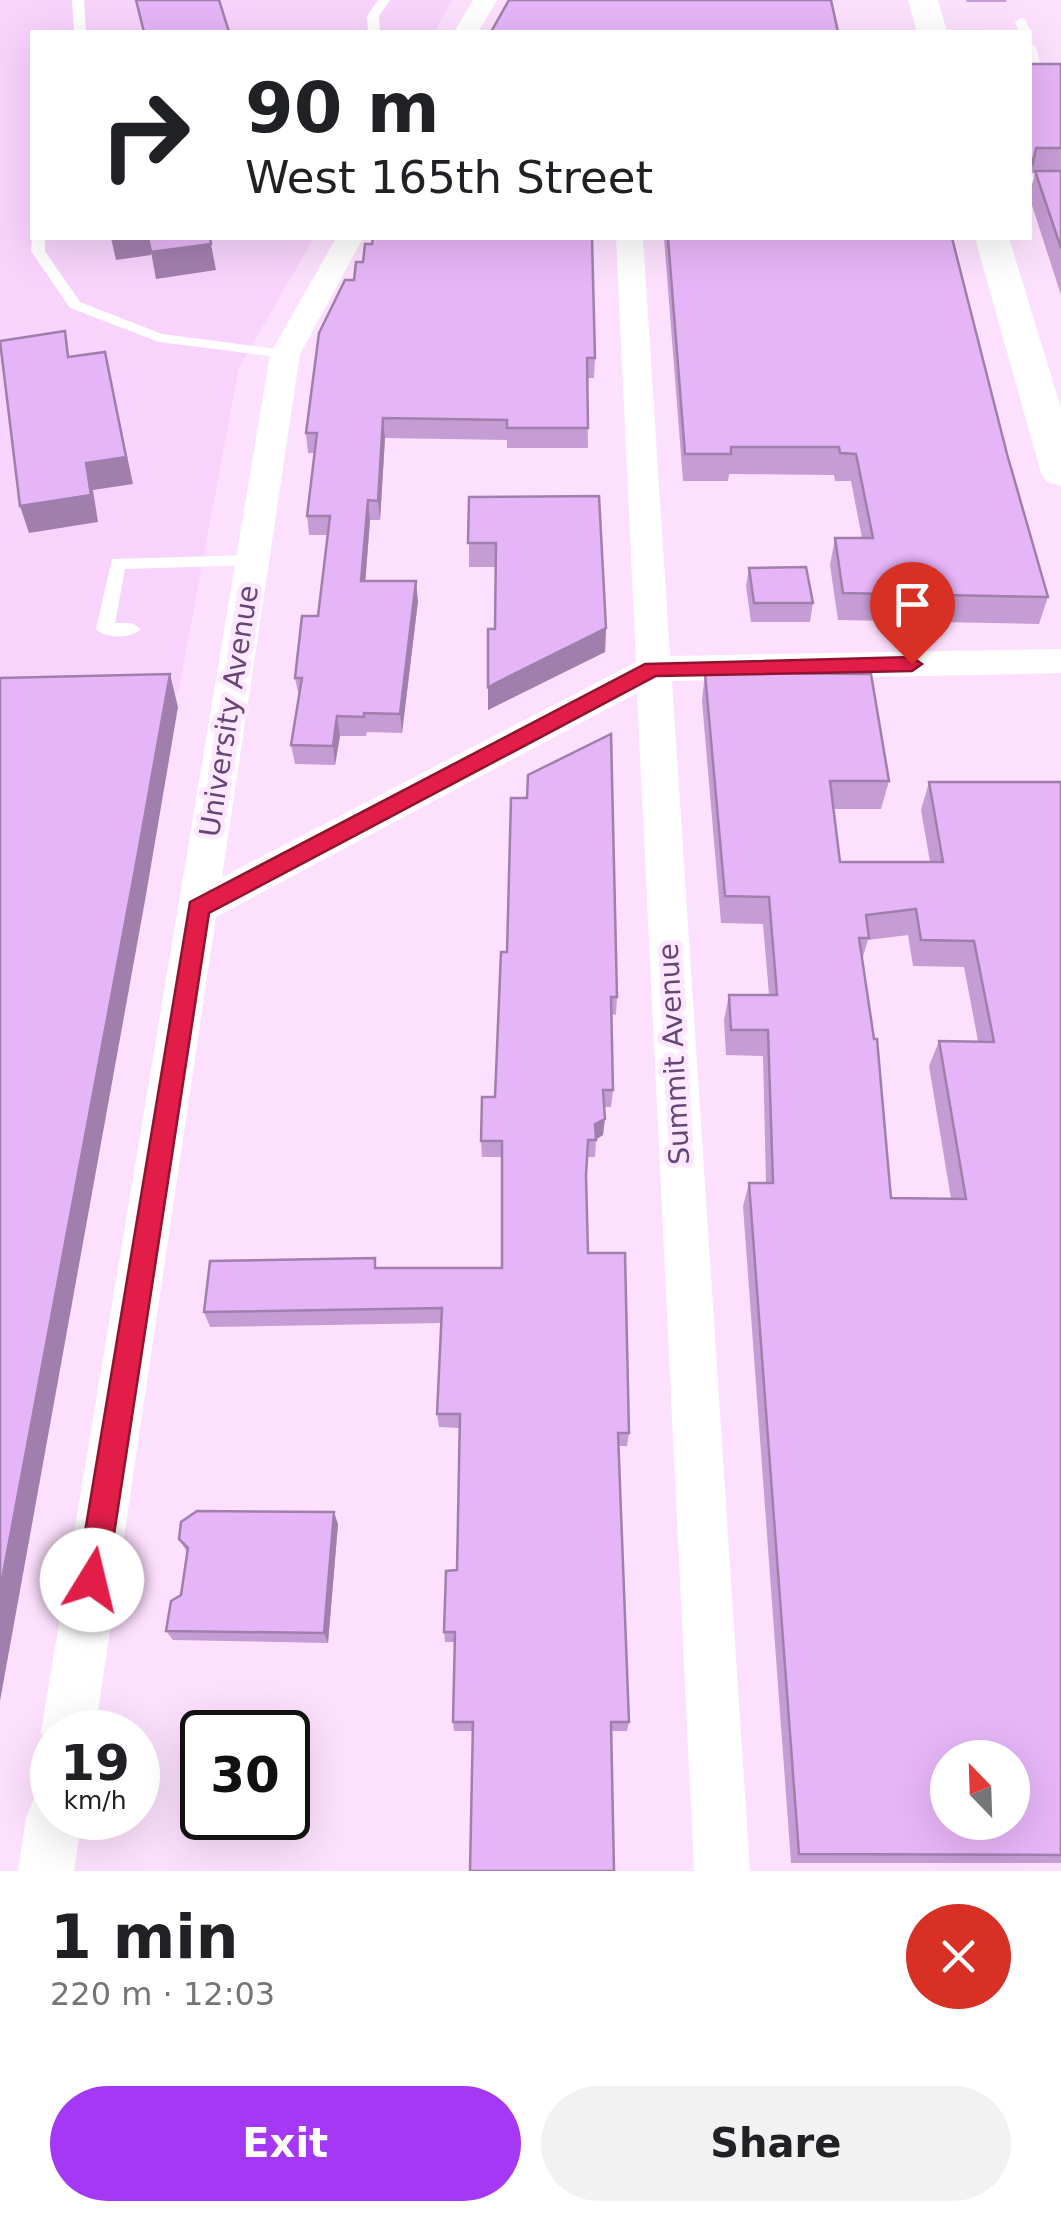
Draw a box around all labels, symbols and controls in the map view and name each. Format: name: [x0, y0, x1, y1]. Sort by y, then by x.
text: 90 m: [245, 67, 440, 149]
icon: right: [80, 70, 210, 200]
text: West 165th Street: [245, 151, 653, 204]
pin: [870, 562, 955, 665]
icon: arrive: [885, 577, 940, 632]
street label: University Avenue: [193, 583, 265, 839]
street label: Summit Avenue: [652, 942, 696, 1166]
position arrow: [40, 1528, 144, 1632]
speed limit sign: 30: [180, 1710, 310, 1840]
text: 19: [60, 1734, 130, 1792]
north arrow: [930, 1740, 1030, 1840]
map controls: [930, 1740, 1030, 1840]
text: km/h: [63, 1786, 127, 1815]
text: 1 min: [50, 1902, 238, 1972]
button: close: [906, 1904, 1011, 2009]
text: 220 m · 12:03: [50, 1975, 275, 2013]
button: Exit: [50, 2086, 521, 2201]
button: Share: [541, 2086, 1011, 2201]

